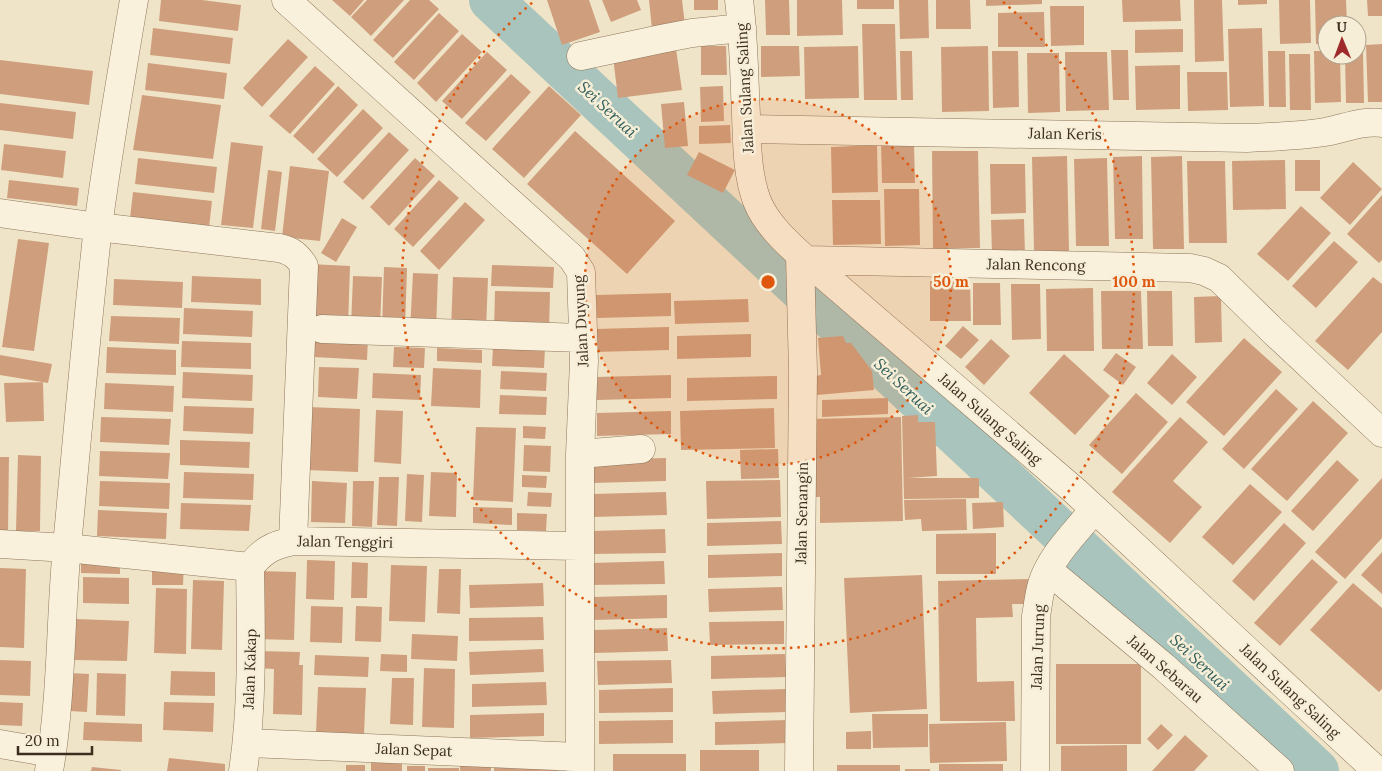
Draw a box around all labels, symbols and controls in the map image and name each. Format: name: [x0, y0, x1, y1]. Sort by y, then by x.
north arrow: [1317, 15, 1367, 65]
text: U: [1336, 18, 1348, 36]
street label: Jalan Sulang Saling: [732, 22, 757, 155]
water label: Sei Seruai: [574, 77, 642, 141]
street label: Jalan Keris: [1027, 123, 1102, 144]
street label: Jalan Rencong: [986, 254, 1086, 275]
text: 50 m: [933, 272, 969, 291]
text: 100 m: [1113, 272, 1156, 291]
centre of rings: [759, 273, 777, 291]
street label: Jalan Duyung: [569, 274, 592, 369]
water label: Sei Seruai: [870, 354, 938, 418]
street label: Jalan Sulang Saling: [934, 368, 1046, 469]
street label: Jalan Senangin: [791, 462, 812, 565]
street label: Jalan Tenggiri: [296, 531, 393, 552]
street label: Jalan Jurung: [1026, 603, 1049, 691]
street label: Jalan Kakap: [239, 628, 260, 711]
street label: Jalan Sebarau: [1123, 630, 1207, 707]
water label: Sei Seruai: [1166, 630, 1234, 694]
street label: Jalan Sulang Saling: [1235, 639, 1345, 743]
scale bar: [18, 724, 91, 756]
text: 20 m: [25, 731, 60, 750]
street label: Jalan Sepat: [374, 739, 453, 760]

